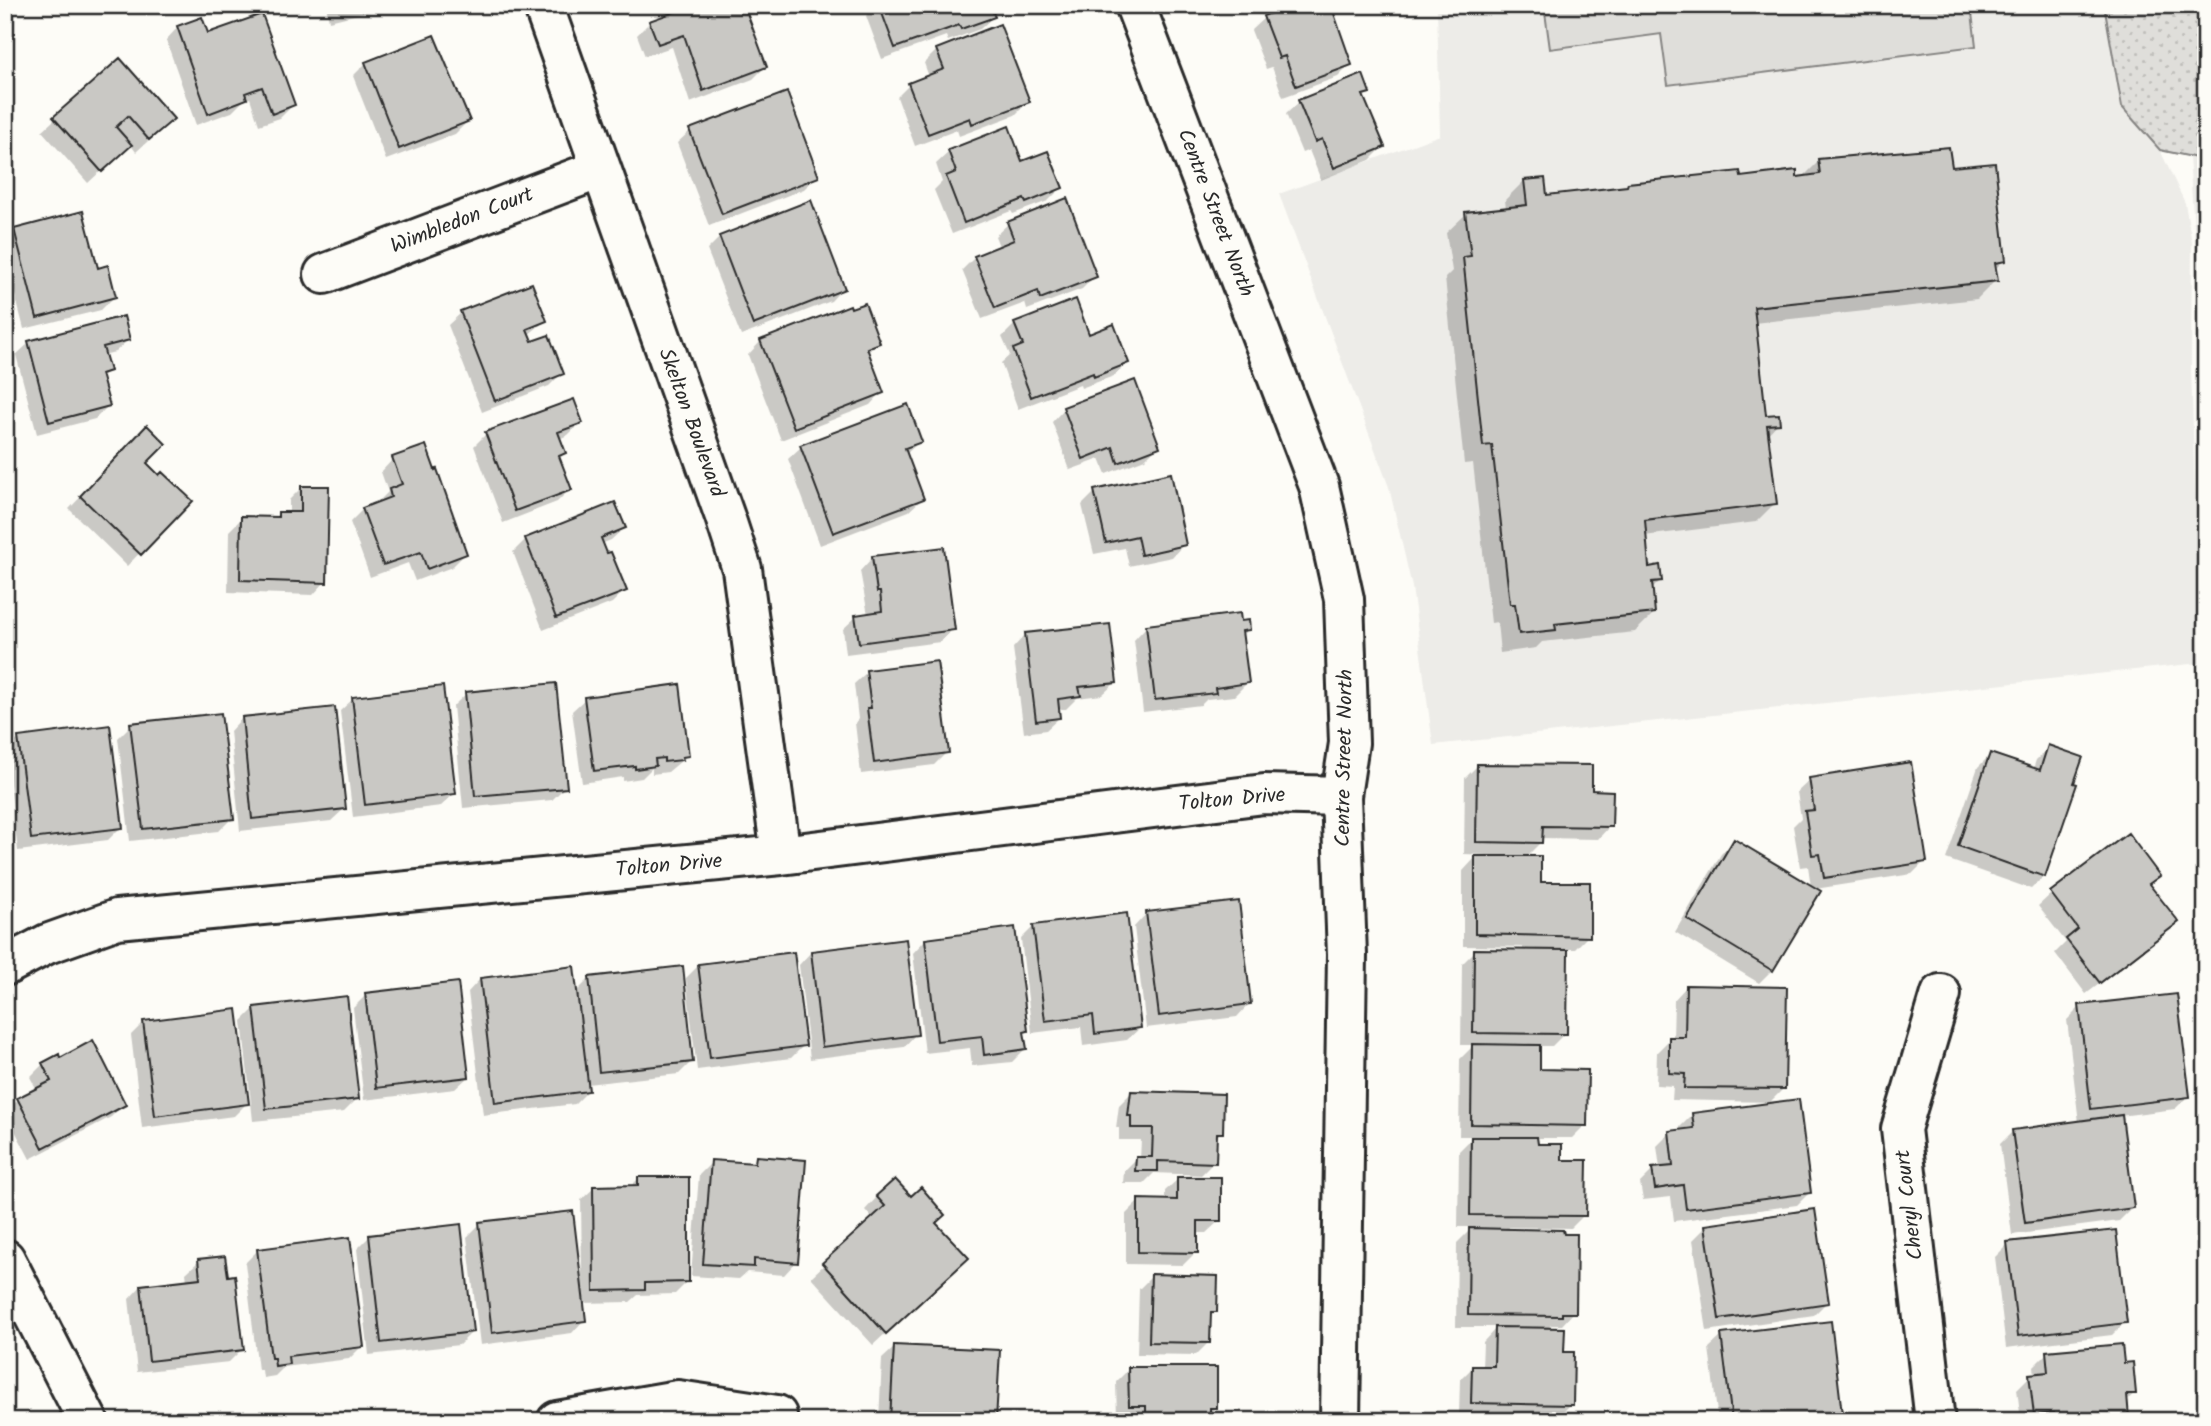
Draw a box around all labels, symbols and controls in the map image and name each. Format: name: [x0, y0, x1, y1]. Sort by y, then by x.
street label: Centre Street North: [1168, 124, 1262, 302]
street label: Wimbledon Court: [386, 178, 539, 263]
street label: Skelton Boulevard: [649, 344, 733, 503]
street label: Centre Street North: [1327, 669, 1363, 847]
street label: Tolton Drive: [1177, 779, 1287, 821]
street label: Tolton Drive: [614, 845, 724, 887]
street label: Cheryl Court: [1887, 1147, 1933, 1262]

